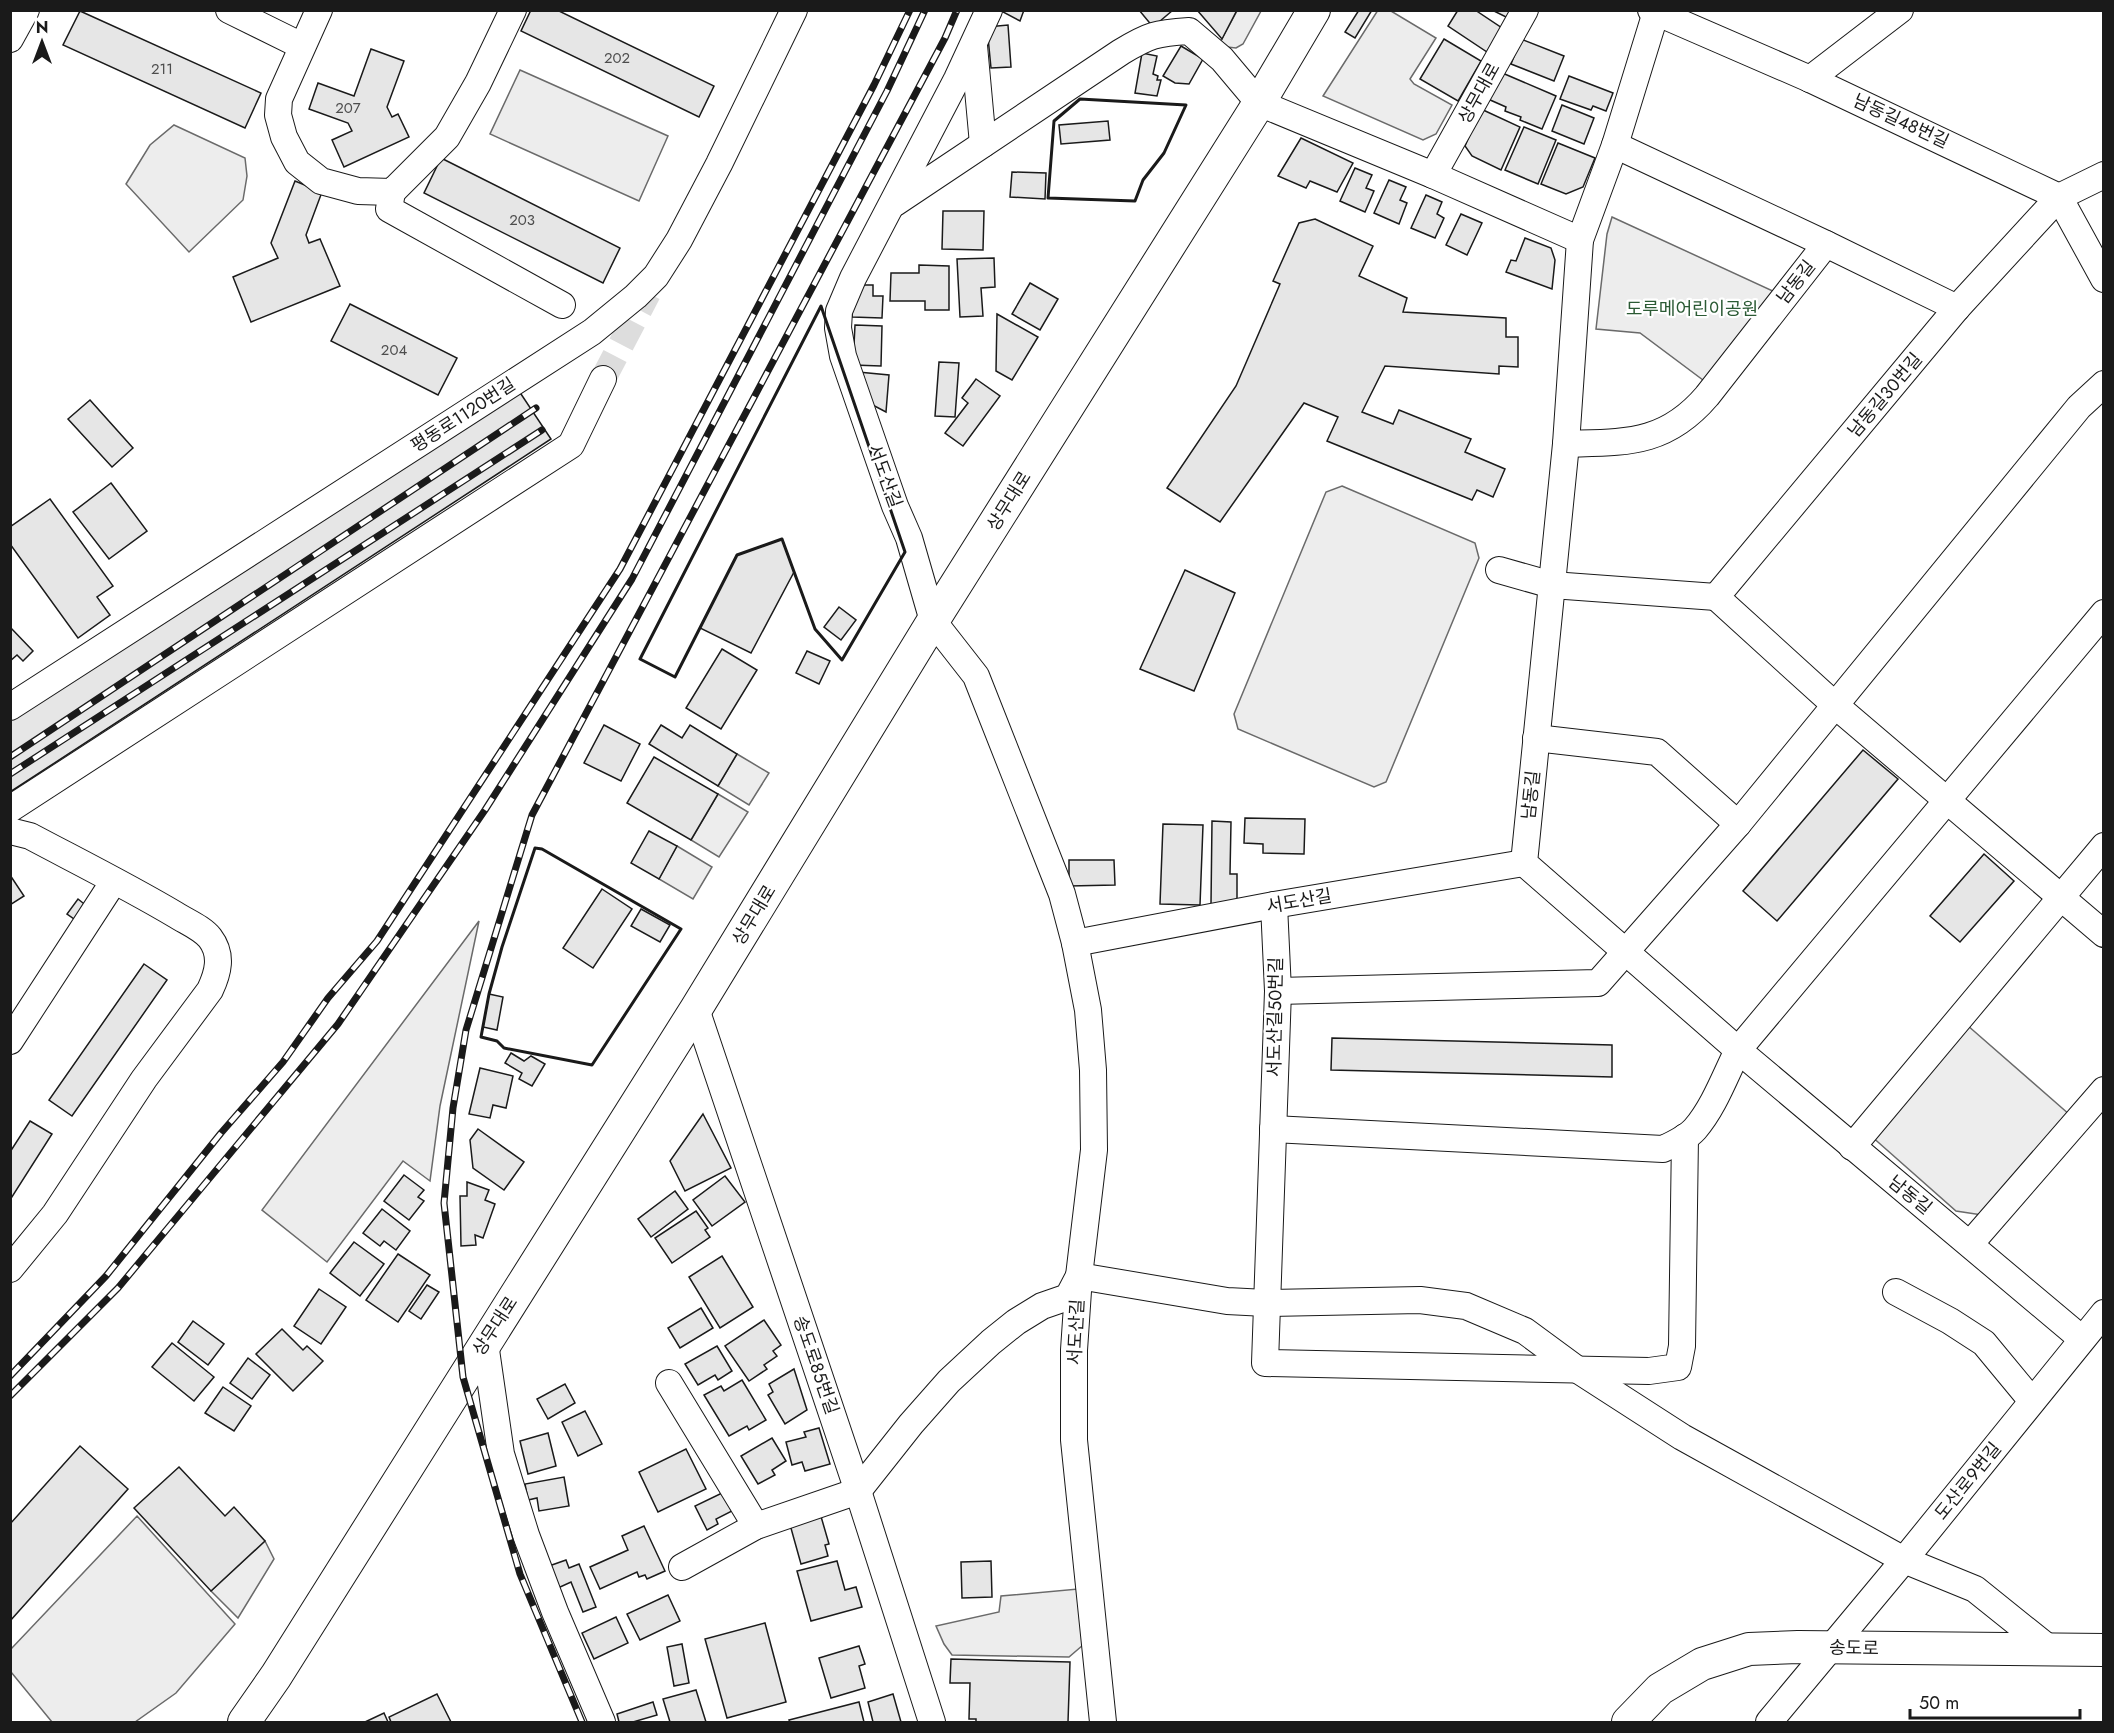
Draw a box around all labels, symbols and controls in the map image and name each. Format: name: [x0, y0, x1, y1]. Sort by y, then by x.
north arrow: [12, 12, 72, 72]
text: N: [36, 16, 48, 39]
house number: 202: [604, 47, 630, 69]
house number: 211: [151, 58, 173, 80]
street label: 상무대로: [1452, 58, 1506, 128]
street label: 남동길48번길: [1849, 87, 1953, 155]
house number: 207: [335, 97, 361, 119]
house number: 203: [509, 209, 535, 231]
street label: 남동길: [1770, 254, 1822, 310]
park label: 도루메어린이공원: [1626, 296, 1758, 322]
house number: 204: [381, 339, 407, 361]
street label: 남동길30번길: [1842, 347, 1928, 443]
street label: 평동로1120번길: [406, 371, 520, 459]
street label: 서도산길: [861, 440, 909, 512]
street label: 상무대로: [980, 466, 1038, 536]
street label: 남동길: [1515, 769, 1547, 821]
street label: 상무대로: [726, 880, 782, 950]
street label: 서도산길: [1264, 882, 1334, 920]
street label: 서도산길50번길: [1261, 957, 1289, 1077]
street label: 남동길: [1883, 1169, 1937, 1221]
street label: 상무대로: [466, 1291, 524, 1361]
street label: 서도산길: [1061, 1298, 1091, 1366]
street label: 송도로85번길: [787, 1312, 845, 1418]
street label: 도산로9번길: [1929, 1437, 2007, 1525]
street label: 송도로: [1829, 1635, 1879, 1661]
scale bar: [1910, 1682, 2080, 1720]
text: 50 m: [1919, 1690, 1959, 1716]

